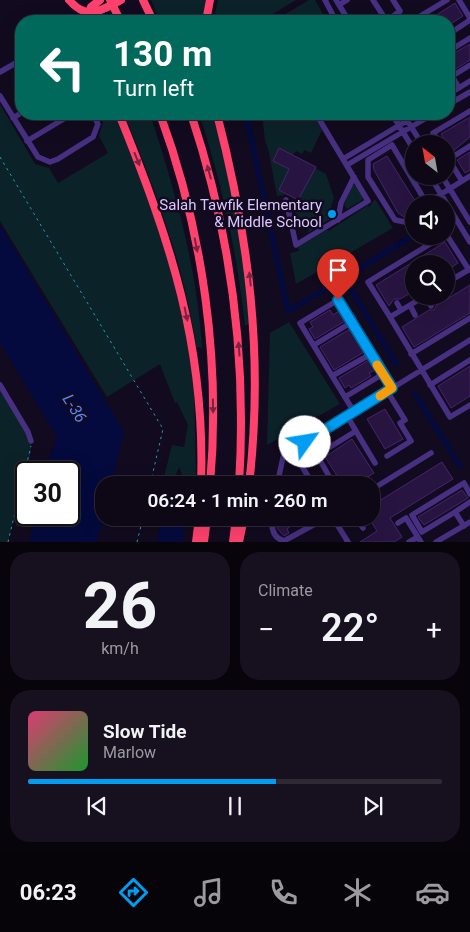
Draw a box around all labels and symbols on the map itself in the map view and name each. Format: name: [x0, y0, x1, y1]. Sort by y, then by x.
north arrow: [405, 135, 455, 185]
one-way arrow: [134, 152, 142, 166]
one-way arrow: [204, 164, 212, 179]
place label: Salah Tawfik Elementary & Middle School: [159, 196, 322, 231]
marker: Salah Tawfik Elementary & Middle School: [326, 208, 338, 220]
one-way arrow: [192, 237, 200, 252]
pin: [317, 249, 359, 300]
one-way arrow: [246, 271, 254, 287]
one-way arrow: [183, 306, 191, 322]
one-way arrow: [235, 341, 243, 357]
water label: L-36: [59, 390, 91, 426]
one-way arrow: [209, 399, 217, 415]
position arrow: [278, 415, 330, 467]
speed limit sign: 30: [15, 461, 80, 526]

